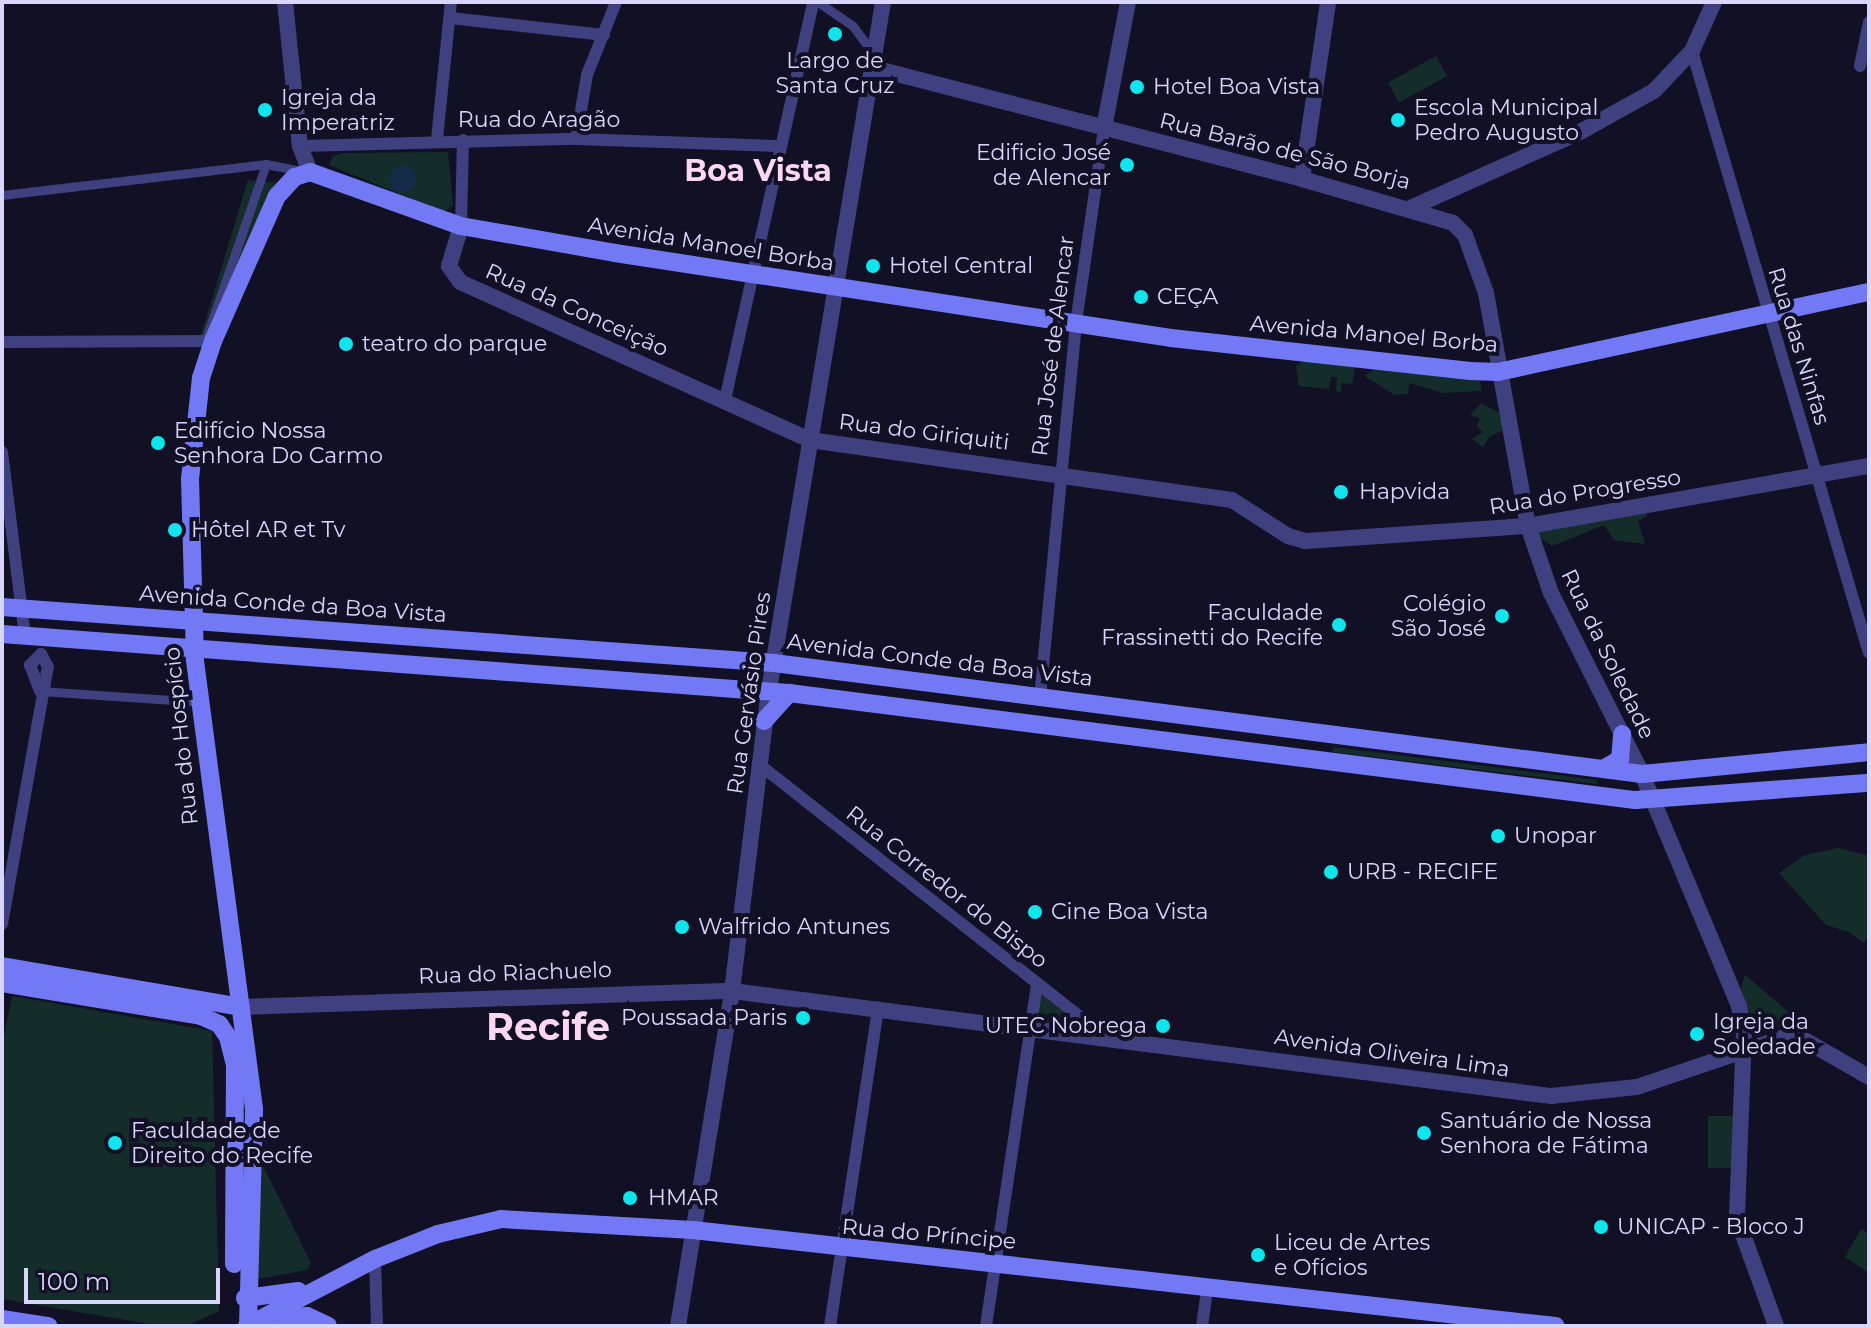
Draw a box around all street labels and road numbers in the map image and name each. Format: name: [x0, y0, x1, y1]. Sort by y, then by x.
street label: Rua do Aragão: [458, 107, 620, 133]
street label: Rua Barão de São Borja: [1157, 107, 1413, 195]
street label: Avenida Manoel Borba: [586, 211, 836, 277]
street label: Rua José de Alencar: [1026, 234, 1080, 458]
street label: Rua da Conceição: [481, 258, 673, 362]
street label: Rua das Ninfas: [1762, 264, 1836, 428]
street label: Avenida Manoel Borba: [1249, 310, 1499, 358]
street label: Rua do Giriquiti: [837, 408, 1011, 456]
street label: Rua do Progresso: [1487, 464, 1683, 520]
street label: Rua da Soledade: [1555, 565, 1661, 743]
street label: Avenida Conde da Boa Vista: [138, 580, 448, 628]
street label: Rua Gervásio Pires: [722, 590, 776, 796]
street label: Avenida Conde da Boa Vista: [786, 628, 1094, 692]
street label: Rua do Hospício: [159, 646, 203, 826]
street label: Rua Corredor do Bispo: [841, 800, 1053, 974]
street label: Rua do Riachuelo: [418, 956, 612, 990]
street label: Avenida Oliveira Lima: [1273, 1023, 1511, 1083]
street label: Rua do Príncipe: [841, 1213, 1017, 1255]

